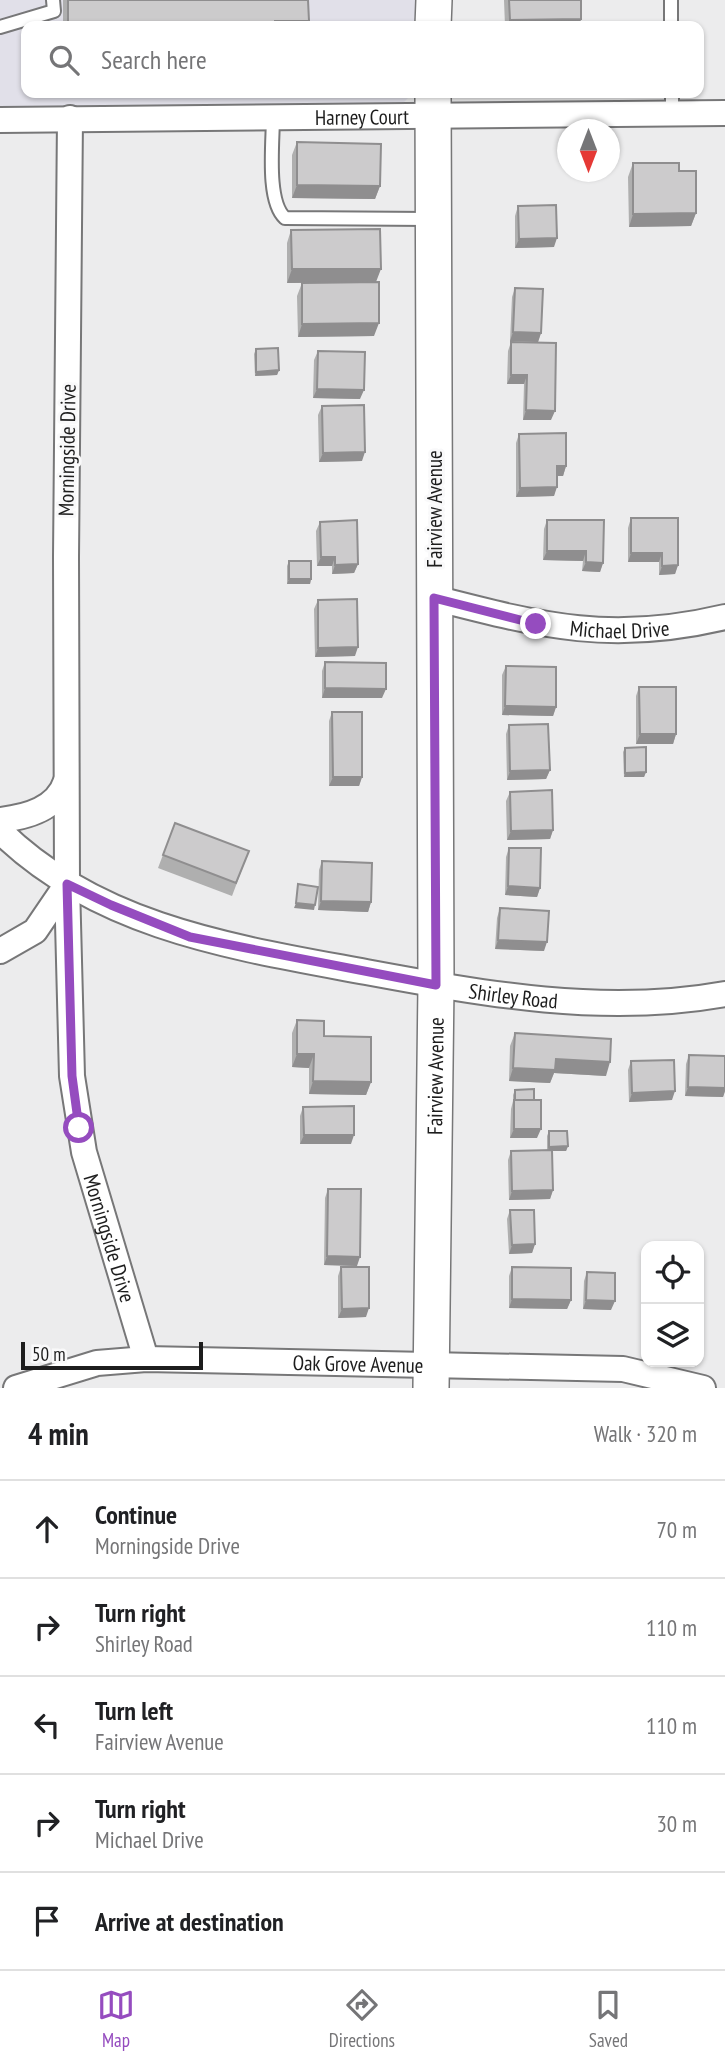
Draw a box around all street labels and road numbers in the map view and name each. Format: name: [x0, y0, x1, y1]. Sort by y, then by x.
street label: Harney Court: [315, 103, 409, 130]
street label: Morningside Drive: [52, 384, 82, 516]
street label: Fairview Avenue: [421, 450, 448, 568]
street label: Michael Drive: [569, 614, 671, 644]
street label: Shirley Road: [467, 977, 559, 1014]
street label: Fairview Avenue: [421, 1017, 449, 1135]
street label: Morningside Drive: [78, 1171, 142, 1306]
street label: Oak Grove Avenue: [292, 1349, 424, 1378]

